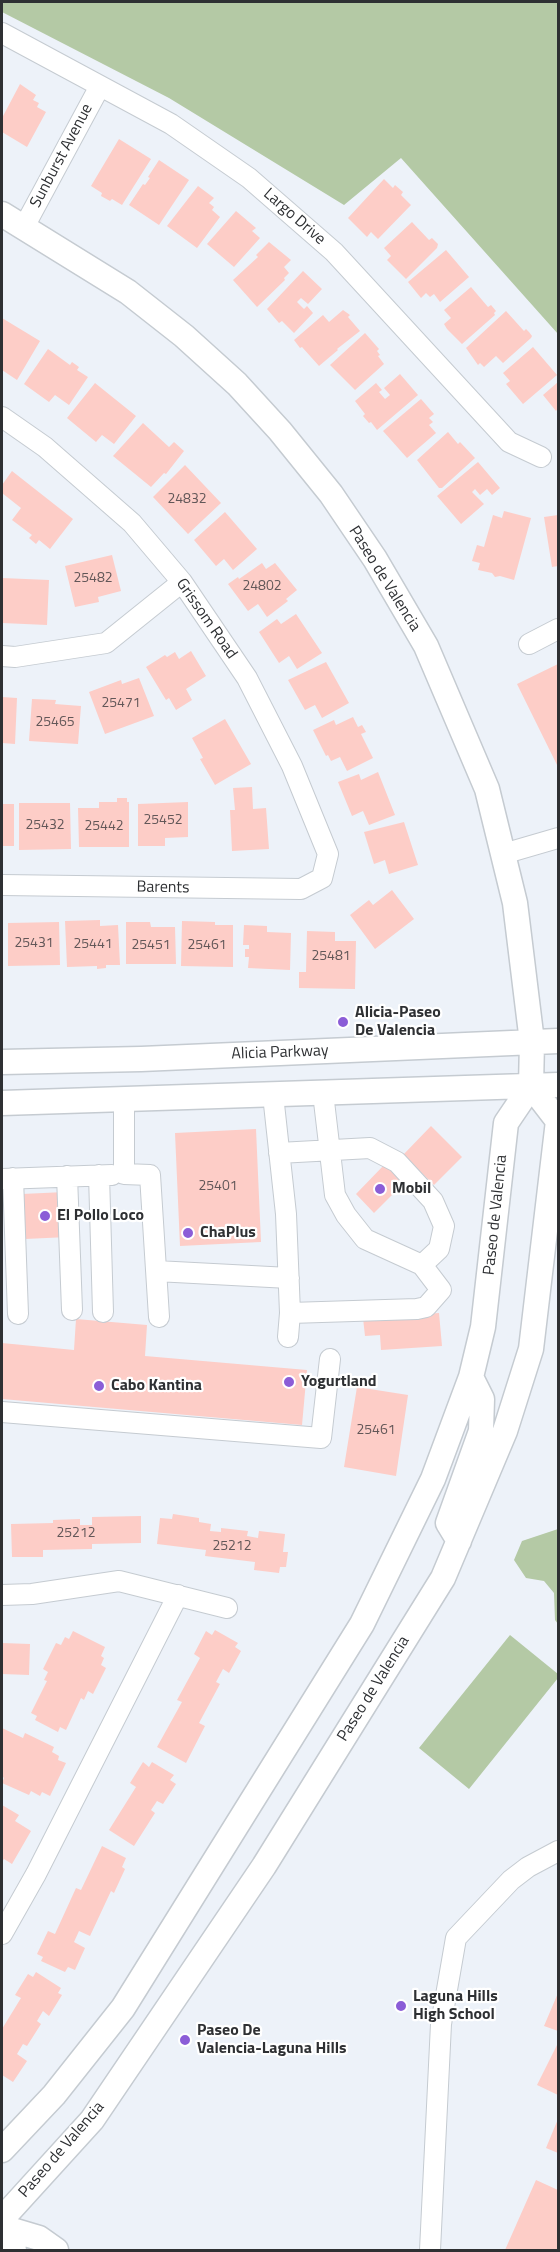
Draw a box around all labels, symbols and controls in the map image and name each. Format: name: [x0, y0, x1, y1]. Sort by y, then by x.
street label: Sunburst Avenue: [27, 101, 97, 211]
street label: Largo Drive: [259, 185, 329, 249]
house number: 24832: [167, 492, 207, 508]
street label: Paseo de Valencia: [344, 523, 424, 635]
house number: 25482: [73, 571, 113, 587]
street label: Grissom Road: [171, 575, 241, 663]
house number: 24802: [242, 579, 282, 595]
house number: 25471: [101, 696, 141, 712]
house number: 25465: [35, 715, 75, 731]
house number: 25452: [143, 813, 183, 829]
house number: 25432: [25, 818, 65, 834]
house number: 25442: [84, 819, 124, 835]
street label: Barents: [136, 878, 190, 898]
house number: 25431: [14, 936, 54, 952]
house number: 25441: [73, 937, 113, 953]
house number: 25451: [131, 938, 171, 954]
house number: 25461: [187, 938, 227, 954]
house number: 25481: [311, 949, 351, 965]
place label: Alicia-Paseo De Valencia: [355, 1003, 441, 1041]
marker: Alicia-Paseo De Valencia: [336, 1015, 350, 1029]
street label: Alicia Parkway: [231, 1042, 329, 1064]
street label: Paseo de Valencia: [480, 1154, 512, 1276]
house number: 25401: [198, 1179, 238, 1195]
place label: Mobil: [392, 1179, 431, 1199]
marker: Mobil: [373, 1182, 387, 1196]
place label: El Pollo Loco: [57, 1206, 144, 1226]
marker: El Pollo Loco: [38, 1209, 52, 1223]
place label: ChaPlus: [200, 1223, 256, 1243]
marker: ChaPlus: [181, 1226, 195, 1240]
place label: Yogurtland: [301, 1372, 377, 1392]
marker: Yogurtland: [282, 1375, 296, 1389]
place label: Cabo Kantina: [111, 1376, 202, 1396]
marker: Cabo Kantina: [92, 1379, 106, 1393]
house number: 25461: [356, 1423, 396, 1439]
house number: 25212: [56, 1526, 96, 1542]
house number: 25212: [212, 1539, 252, 1555]
street label: Paseo de Valencia: [334, 1633, 414, 1745]
place label: Laguna Hills High School: [413, 1987, 498, 2025]
marker: Laguna Hills High School: [394, 1999, 408, 2013]
place label: Paseo De Valencia-Laguna Hills: [197, 2021, 347, 2059]
marker: Paseo De Valencia-Laguna Hills: [178, 2033, 192, 2047]
street label: Paseo de Valencia: [15, 2098, 109, 2202]

